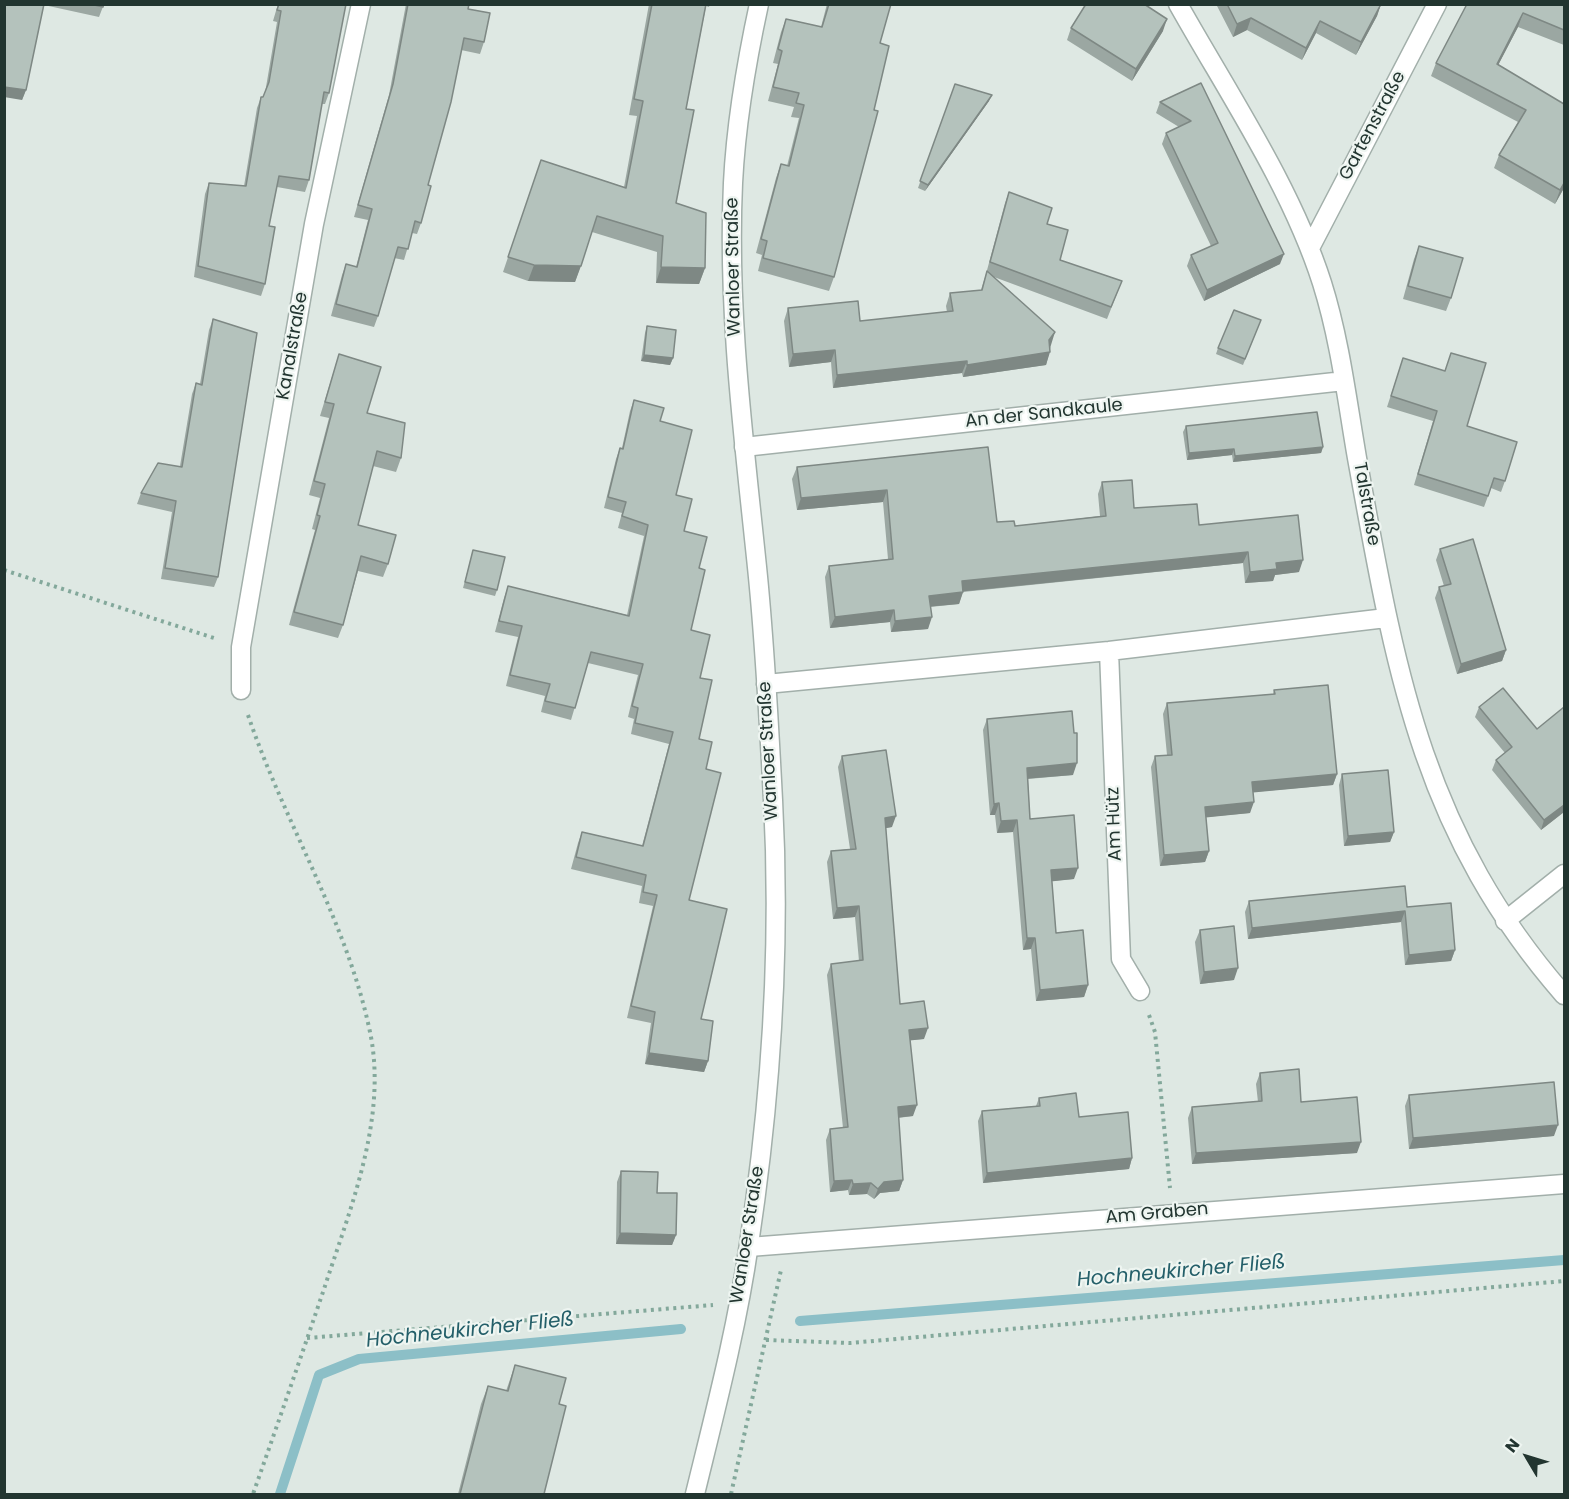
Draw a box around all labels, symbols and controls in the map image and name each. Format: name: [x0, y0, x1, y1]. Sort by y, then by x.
street label: Gartenstraße: [1335, 68, 1411, 184]
street label: Wanloer Straße: [722, 197, 746, 337]
street label: Kanalstraße: [273, 290, 313, 402]
street label: An der Sandkaule: [964, 395, 1124, 433]
street label: Talstraße: [1348, 460, 1384, 548]
street label: Wanloer Straße: [755, 681, 783, 821]
street label: Am Hütz: [1103, 787, 1127, 861]
street label: Wanloer Straße: [726, 1165, 770, 1305]
street label: Am Graben: [1105, 1199, 1209, 1229]
water label: Hochneukircher Fließ: [1076, 1251, 1286, 1293]
water label: Hochneukircher Fließ: [365, 1308, 575, 1354]
north arrow: [1497, 1427, 1557, 1487]
text: N: [1500, 1434, 1525, 1457]

